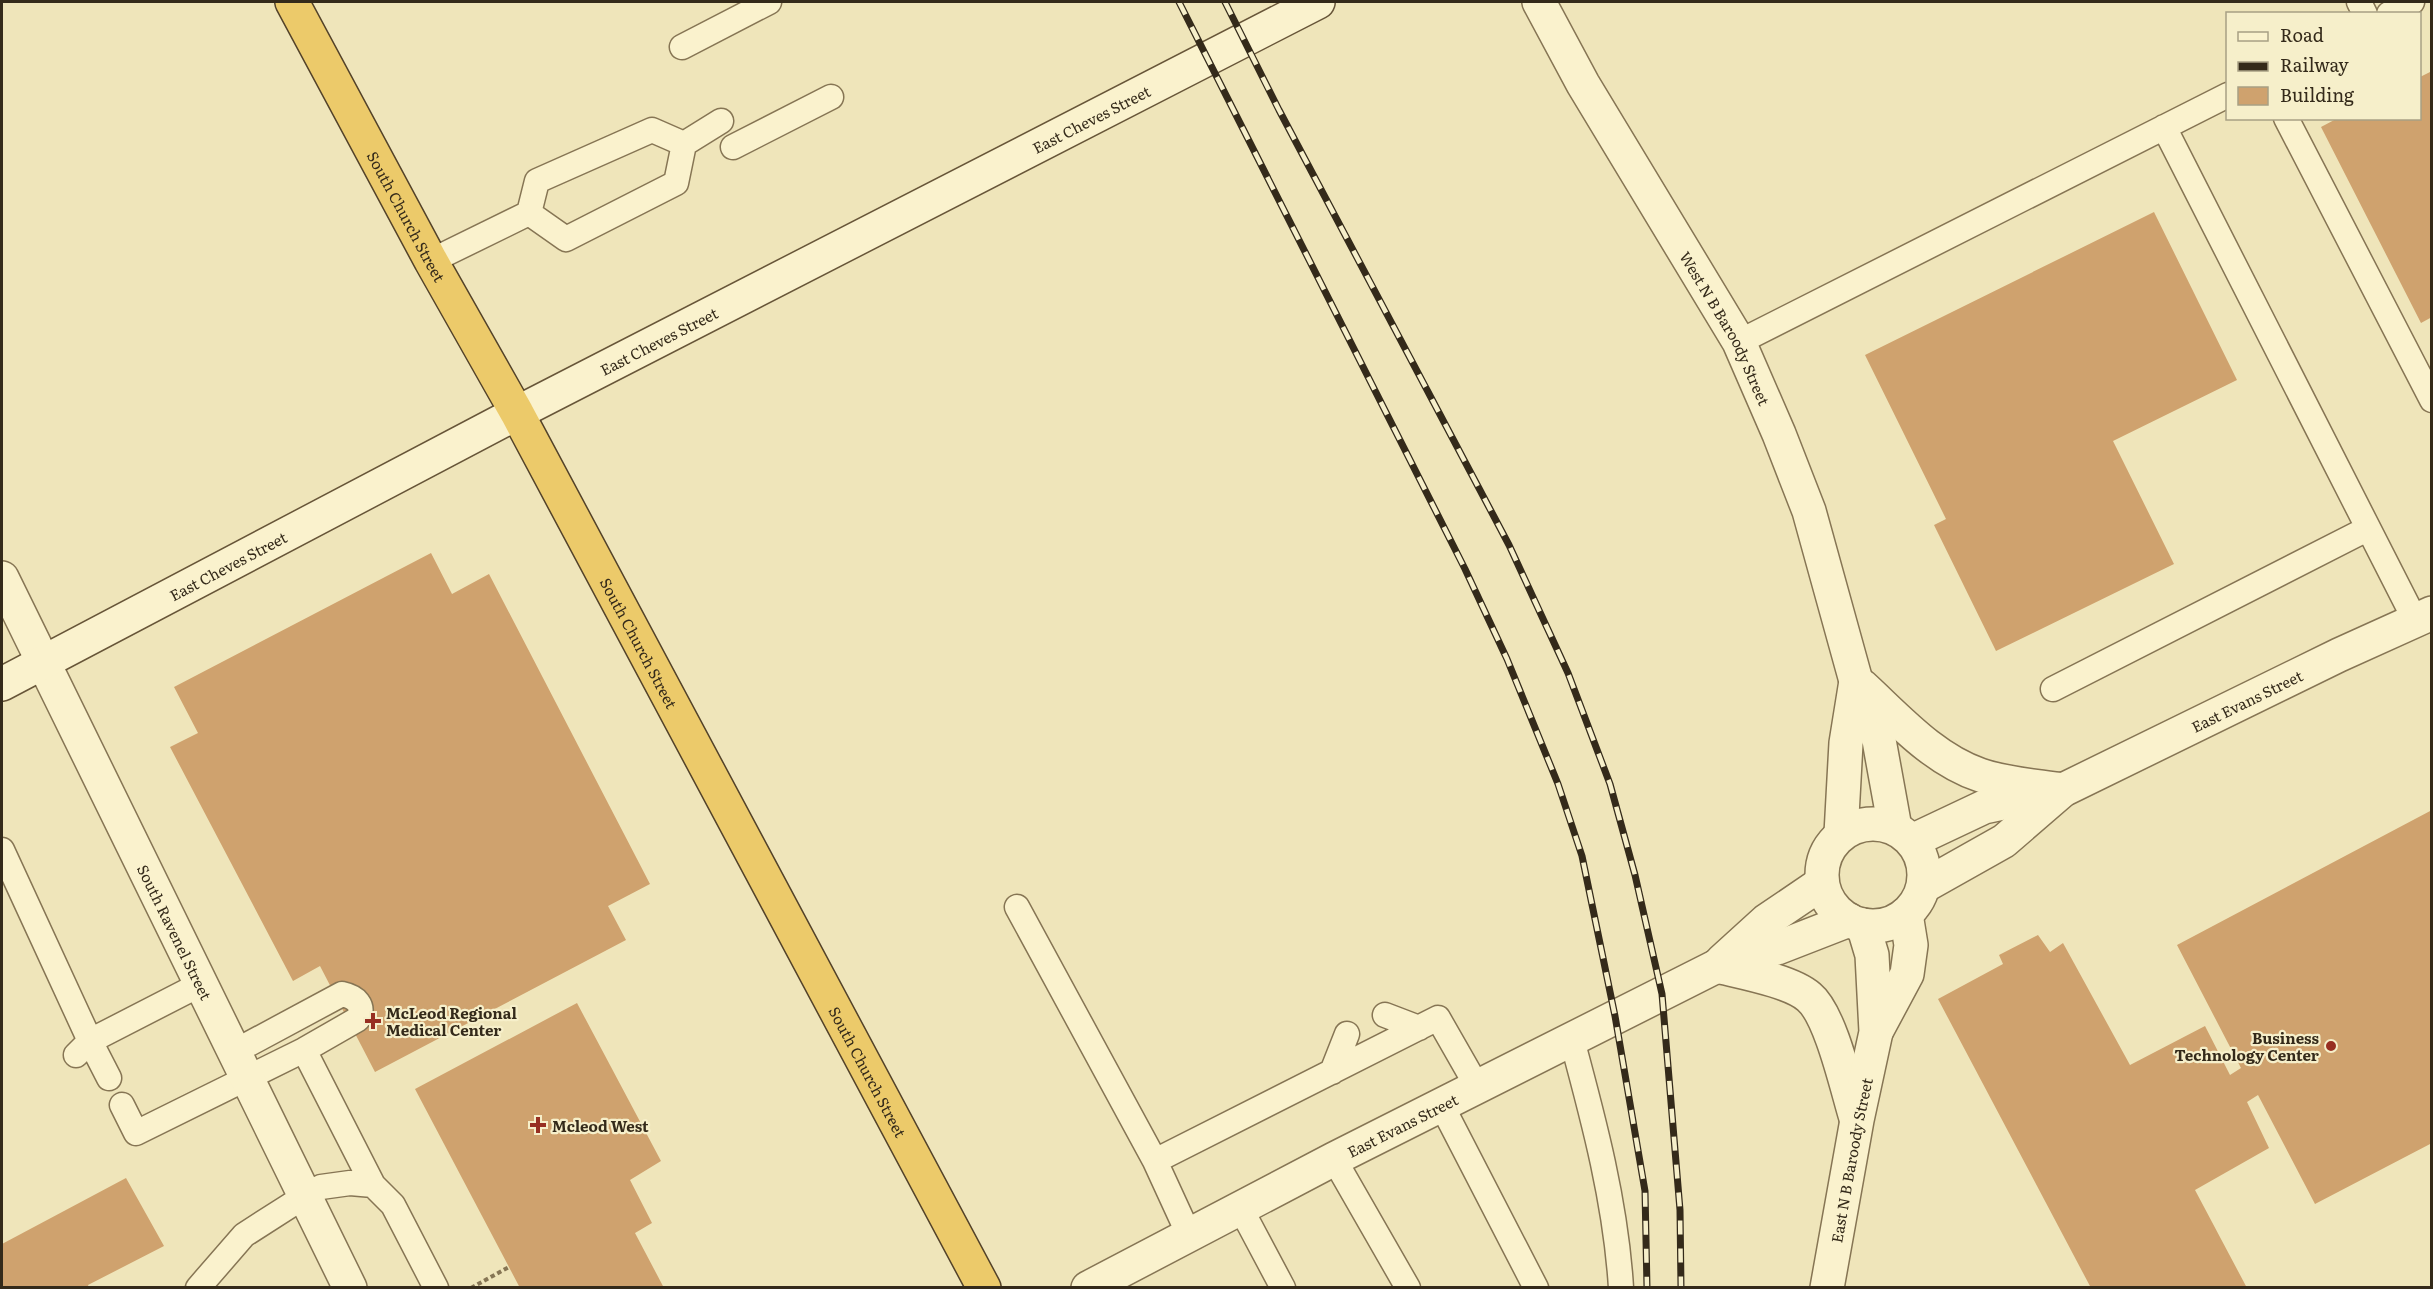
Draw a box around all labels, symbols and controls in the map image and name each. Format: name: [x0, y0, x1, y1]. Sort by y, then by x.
legend: [2226, 12, 2421, 120]
text: Road: [2280, 21, 2324, 48]
text: Railway: [2280, 51, 2349, 78]
street label: East Cheves Street: [1028, 79, 1154, 158]
text: Building: [2280, 81, 2355, 108]
street label: South Church Street: [362, 147, 452, 286]
street label: West N B Baroody Street: [1675, 246, 1777, 409]
street label: East Cheves Street: [596, 301, 721, 380]
street label: East Cheves Street: [165, 525, 290, 606]
street label: South Church Street: [595, 573, 684, 712]
street label: East Evans Street: [2187, 663, 2306, 737]
street label: South Ravenel Street: [132, 860, 218, 1004]
place label: McLeod Regional Medical Center: [386, 1001, 517, 1041]
street label: South Church Street: [824, 1002, 913, 1141]
marker: McLeod Regional Medical Center: [364, 1012, 382, 1030]
place label: Business Technology Center: [2175, 1026, 2320, 1066]
marker: Business Technology Center: [2324, 1039, 2338, 1053]
street label: East N B Baroody Street: [1824, 1076, 1877, 1244]
street label: East Evans Street: [1343, 1087, 1462, 1162]
place label: Mcleod West: [552, 1114, 649, 1137]
marker: Mcleod West: [529, 1116, 547, 1134]

